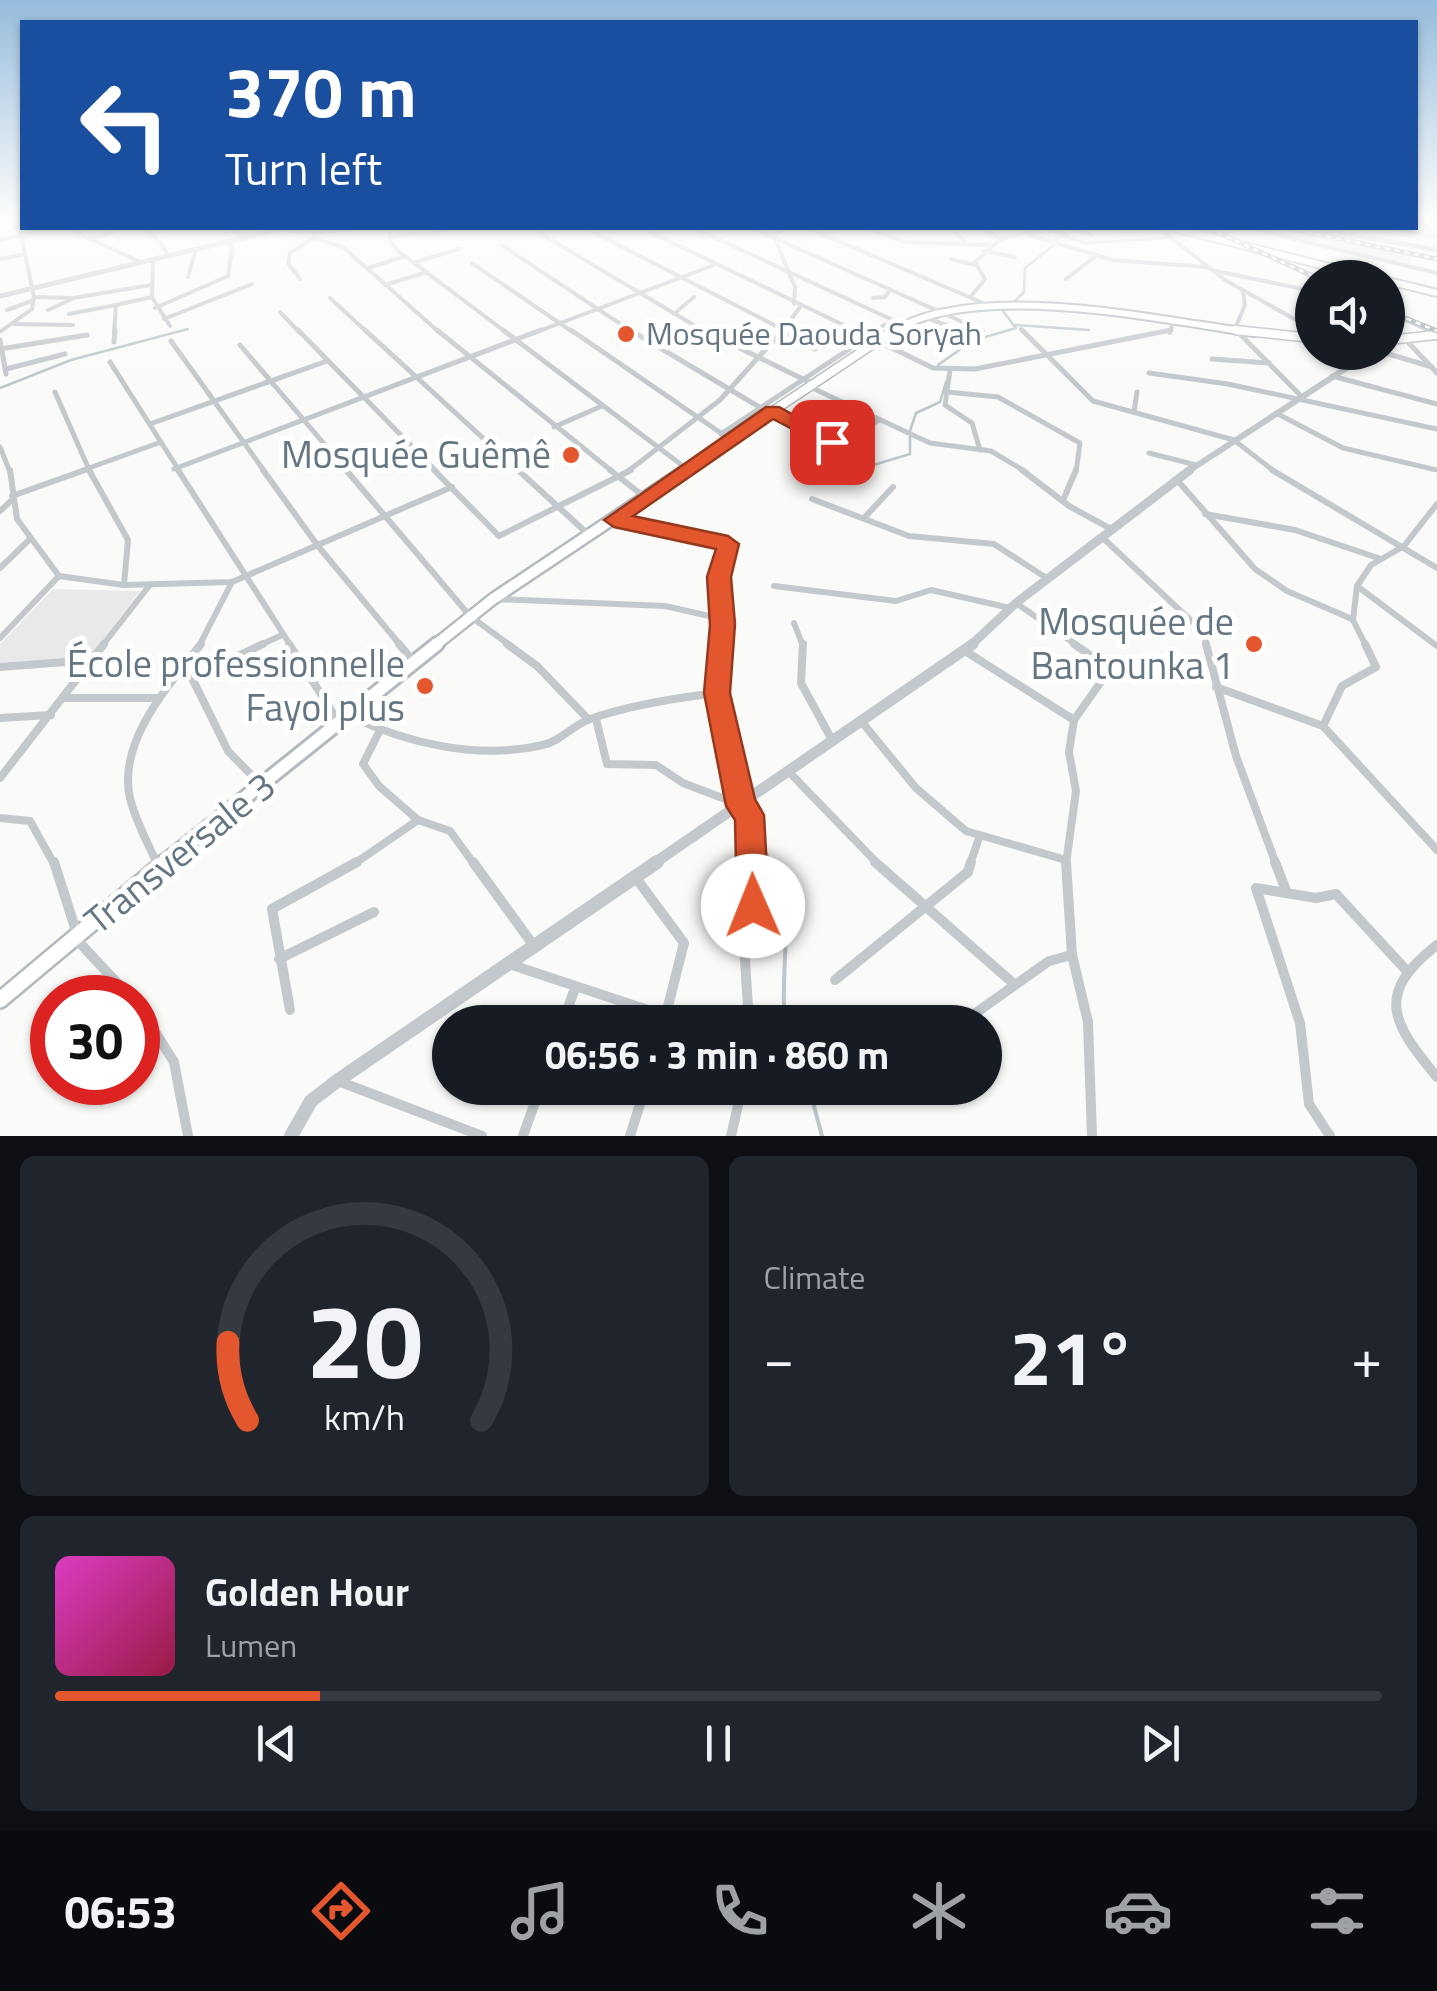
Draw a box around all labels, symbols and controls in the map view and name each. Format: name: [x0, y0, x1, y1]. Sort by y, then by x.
text: 370 m: [225, 38, 417, 144]
icon: left: [60, 60, 190, 190]
text: Turn left: [225, 134, 382, 202]
map controls: [1295, 260, 1405, 370]
button: sound: [1295, 260, 1405, 370]
place label: Mosquée Daouda Soryah: [646, 309, 982, 357]
marker: Mosquée Daouda Soryah: [615, 323, 637, 345]
pin: [790, 400, 875, 485]
icon: arrive: [805, 415, 860, 470]
place label: Mosquée Guêmê: [281, 425, 551, 483]
marker: Mosquée Guêmê: [560, 444, 582, 466]
place label: Mosquée de Bantounka 1: [1031, 592, 1234, 694]
marker: Mosquée de Bantounka 1: [1243, 633, 1265, 655]
place label: École professionnelle Fayol plus: [67, 634, 405, 736]
marker: École professionnelle Fayol plus: [414, 675, 436, 697]
street label: Transversale 3: [71, 757, 288, 948]
position arrow: [701, 854, 805, 958]
speed limit sign: 30: [30, 975, 160, 1105]
text: 06:56 · 3 min · 860 m: [545, 1026, 889, 1084]
text: Climate: [764, 1253, 865, 1301]
text: 20: [306, 1260, 422, 1418]
text: 21°: [1010, 1300, 1136, 1414]
text: −: [764, 1316, 794, 1399]
text: +: [1351, 1316, 1382, 1399]
text: km/h: [324, 1389, 405, 1444]
text: Golden Hour: [205, 1563, 409, 1621]
text: Lumen: [205, 1621, 297, 1669]
icon: previous: [249, 1716, 304, 1771]
icon: pause: [691, 1716, 746, 1771]
icon: next: [1133, 1716, 1188, 1771]
icon: directions: [306, 1876, 376, 1946]
icon: music: [505, 1876, 575, 1946]
icon: phone: [705, 1876, 775, 1946]
icon: climate: [904, 1876, 974, 1946]
icon: car: [1103, 1876, 1173, 1946]
icon: filters: [1302, 1876, 1372, 1946]
text: 06:53: [65, 1877, 177, 1945]

